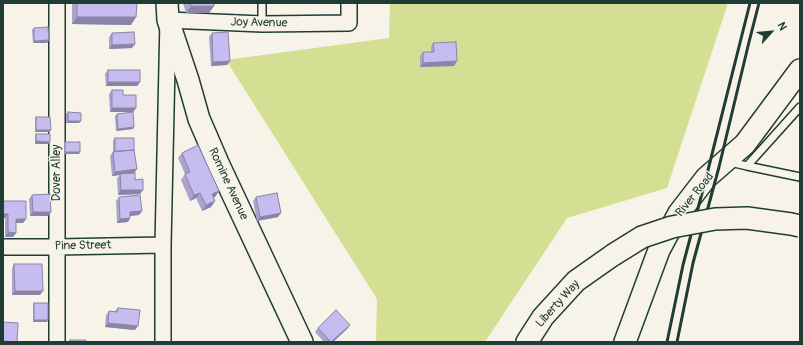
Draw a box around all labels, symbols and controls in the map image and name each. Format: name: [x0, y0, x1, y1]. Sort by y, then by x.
north arrow: [751, 12, 791, 52]
street label: Joy Avenue: [230, 15, 288, 31]
text: N: [775, 20, 790, 33]
street label: Dover Alley: [50, 145, 64, 201]
street label: Romine Avenue: [205, 146, 251, 222]
street label: River Road: [673, 170, 717, 220]
street label: Pine Street: [55, 238, 111, 254]
street label: Liberty Way: [533, 277, 583, 331]

